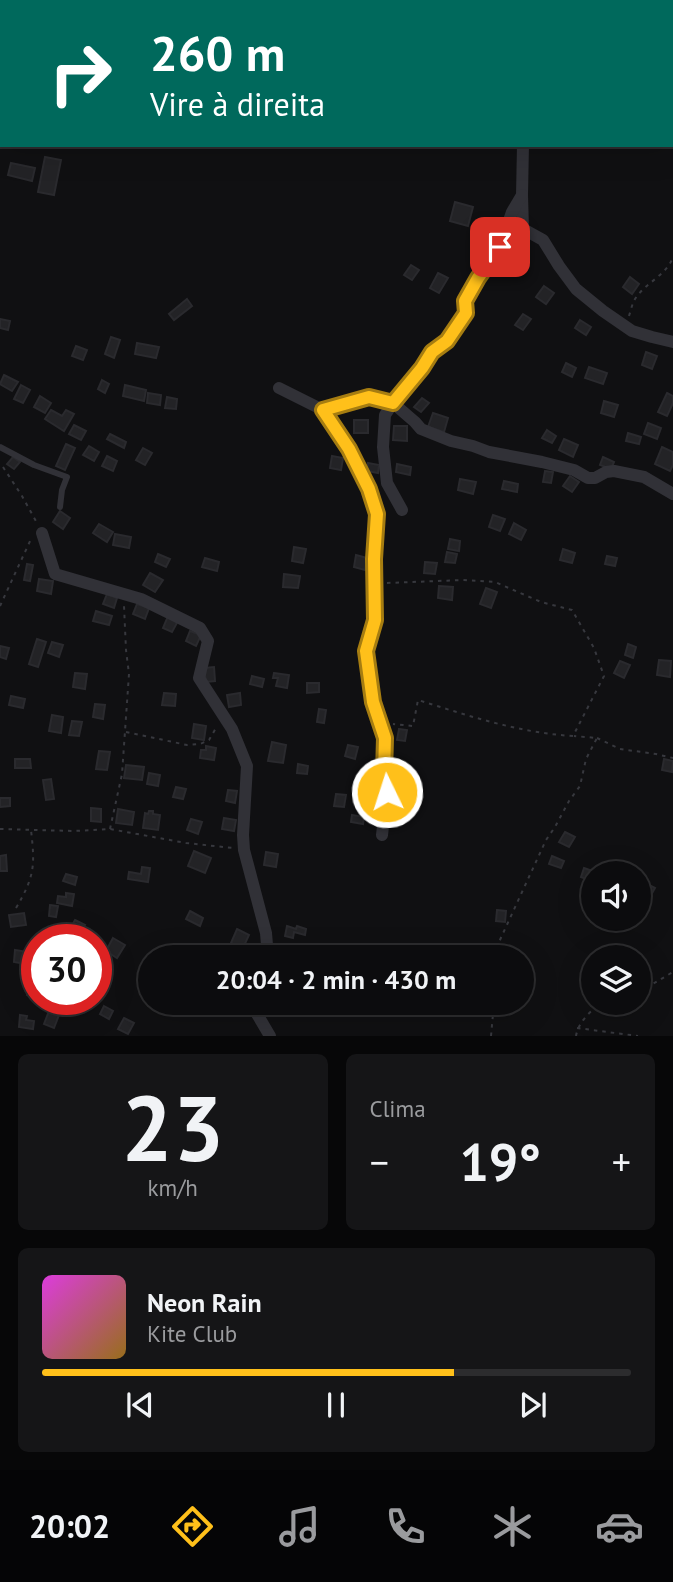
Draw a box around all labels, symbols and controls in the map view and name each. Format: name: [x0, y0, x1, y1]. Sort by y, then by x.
text: 260 m: [150, 21, 285, 85]
icon: right: [35, 28, 126, 119]
text: Vire à direita: [150, 83, 325, 125]
pin: [470, 217, 530, 277]
icon: arrive: [481, 228, 519, 266]
position arrow: [350, 755, 424, 829]
map controls: [581, 861, 651, 1015]
button: sound: [581, 861, 651, 931]
speed limit sign: 30: [21, 924, 112, 1015]
button: layers: [581, 945, 651, 1015]
text: 20:04 · 2 min · 430 m: [216, 963, 456, 996]
text: 23: [121, 1068, 224, 1186]
text: Clima: [370, 1094, 426, 1123]
text: 19°: [459, 1128, 541, 1195]
text: −: [370, 1137, 389, 1186]
text: +: [612, 1137, 631, 1186]
text: km/h: [148, 1173, 198, 1202]
text: Neon Rain: [147, 1286, 262, 1319]
text: Kite Club: [147, 1319, 237, 1348]
icon: previous: [121, 1386, 159, 1424]
icon: pause: [317, 1386, 355, 1424]
icon: next: [514, 1386, 552, 1424]
icon: directions: [168, 1502, 217, 1551]
icon: music: [275, 1502, 324, 1551]
icon: phone: [381, 1502, 430, 1551]
icon: climate: [488, 1502, 537, 1551]
icon: car: [595, 1502, 644, 1551]
text: 20:02: [29, 1505, 110, 1547]

